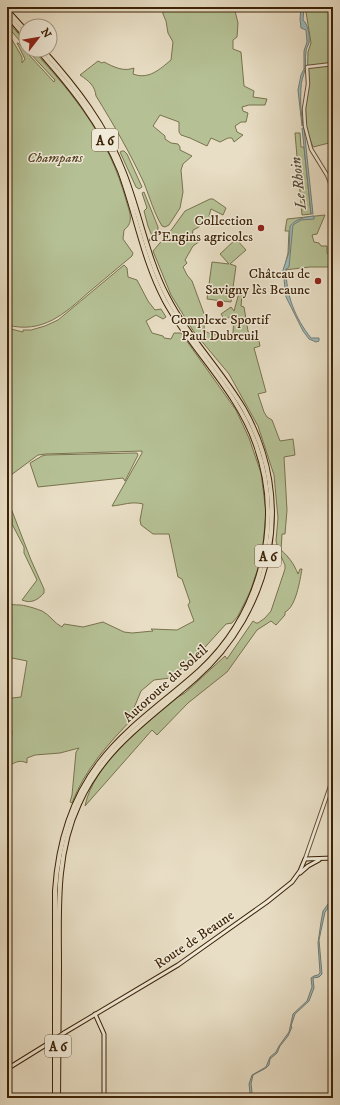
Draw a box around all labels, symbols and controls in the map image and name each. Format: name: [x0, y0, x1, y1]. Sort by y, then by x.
north arrow: [18, 18, 58, 58]
text: N: [37, 26, 54, 41]
road number: A 6: [92, 129, 118, 151]
park label: Champans: [27, 149, 84, 167]
water label: Le Rhoin: [286, 155, 311, 211]
place label: Collection d'Engins agricoles: [151, 212, 254, 246]
marker: Collection d'Engins agricoles: [256, 223, 266, 233]
place label: Château de Savigny lès Beaune: [205, 265, 310, 299]
marker: Château de Savigny lès Beaune: [313, 276, 323, 286]
marker: Complexe Sportif Paul Dubreuil: [215, 299, 225, 309]
place label: Complexe Sportif Paul Dubreuil: [171, 311, 272, 345]
road number: A 6: [255, 545, 281, 567]
street label: Autoroute du Soleil: [120, 641, 212, 726]
street label: Route de Beaune: [151, 906, 238, 973]
road number: A 6: [45, 1035, 71, 1057]

